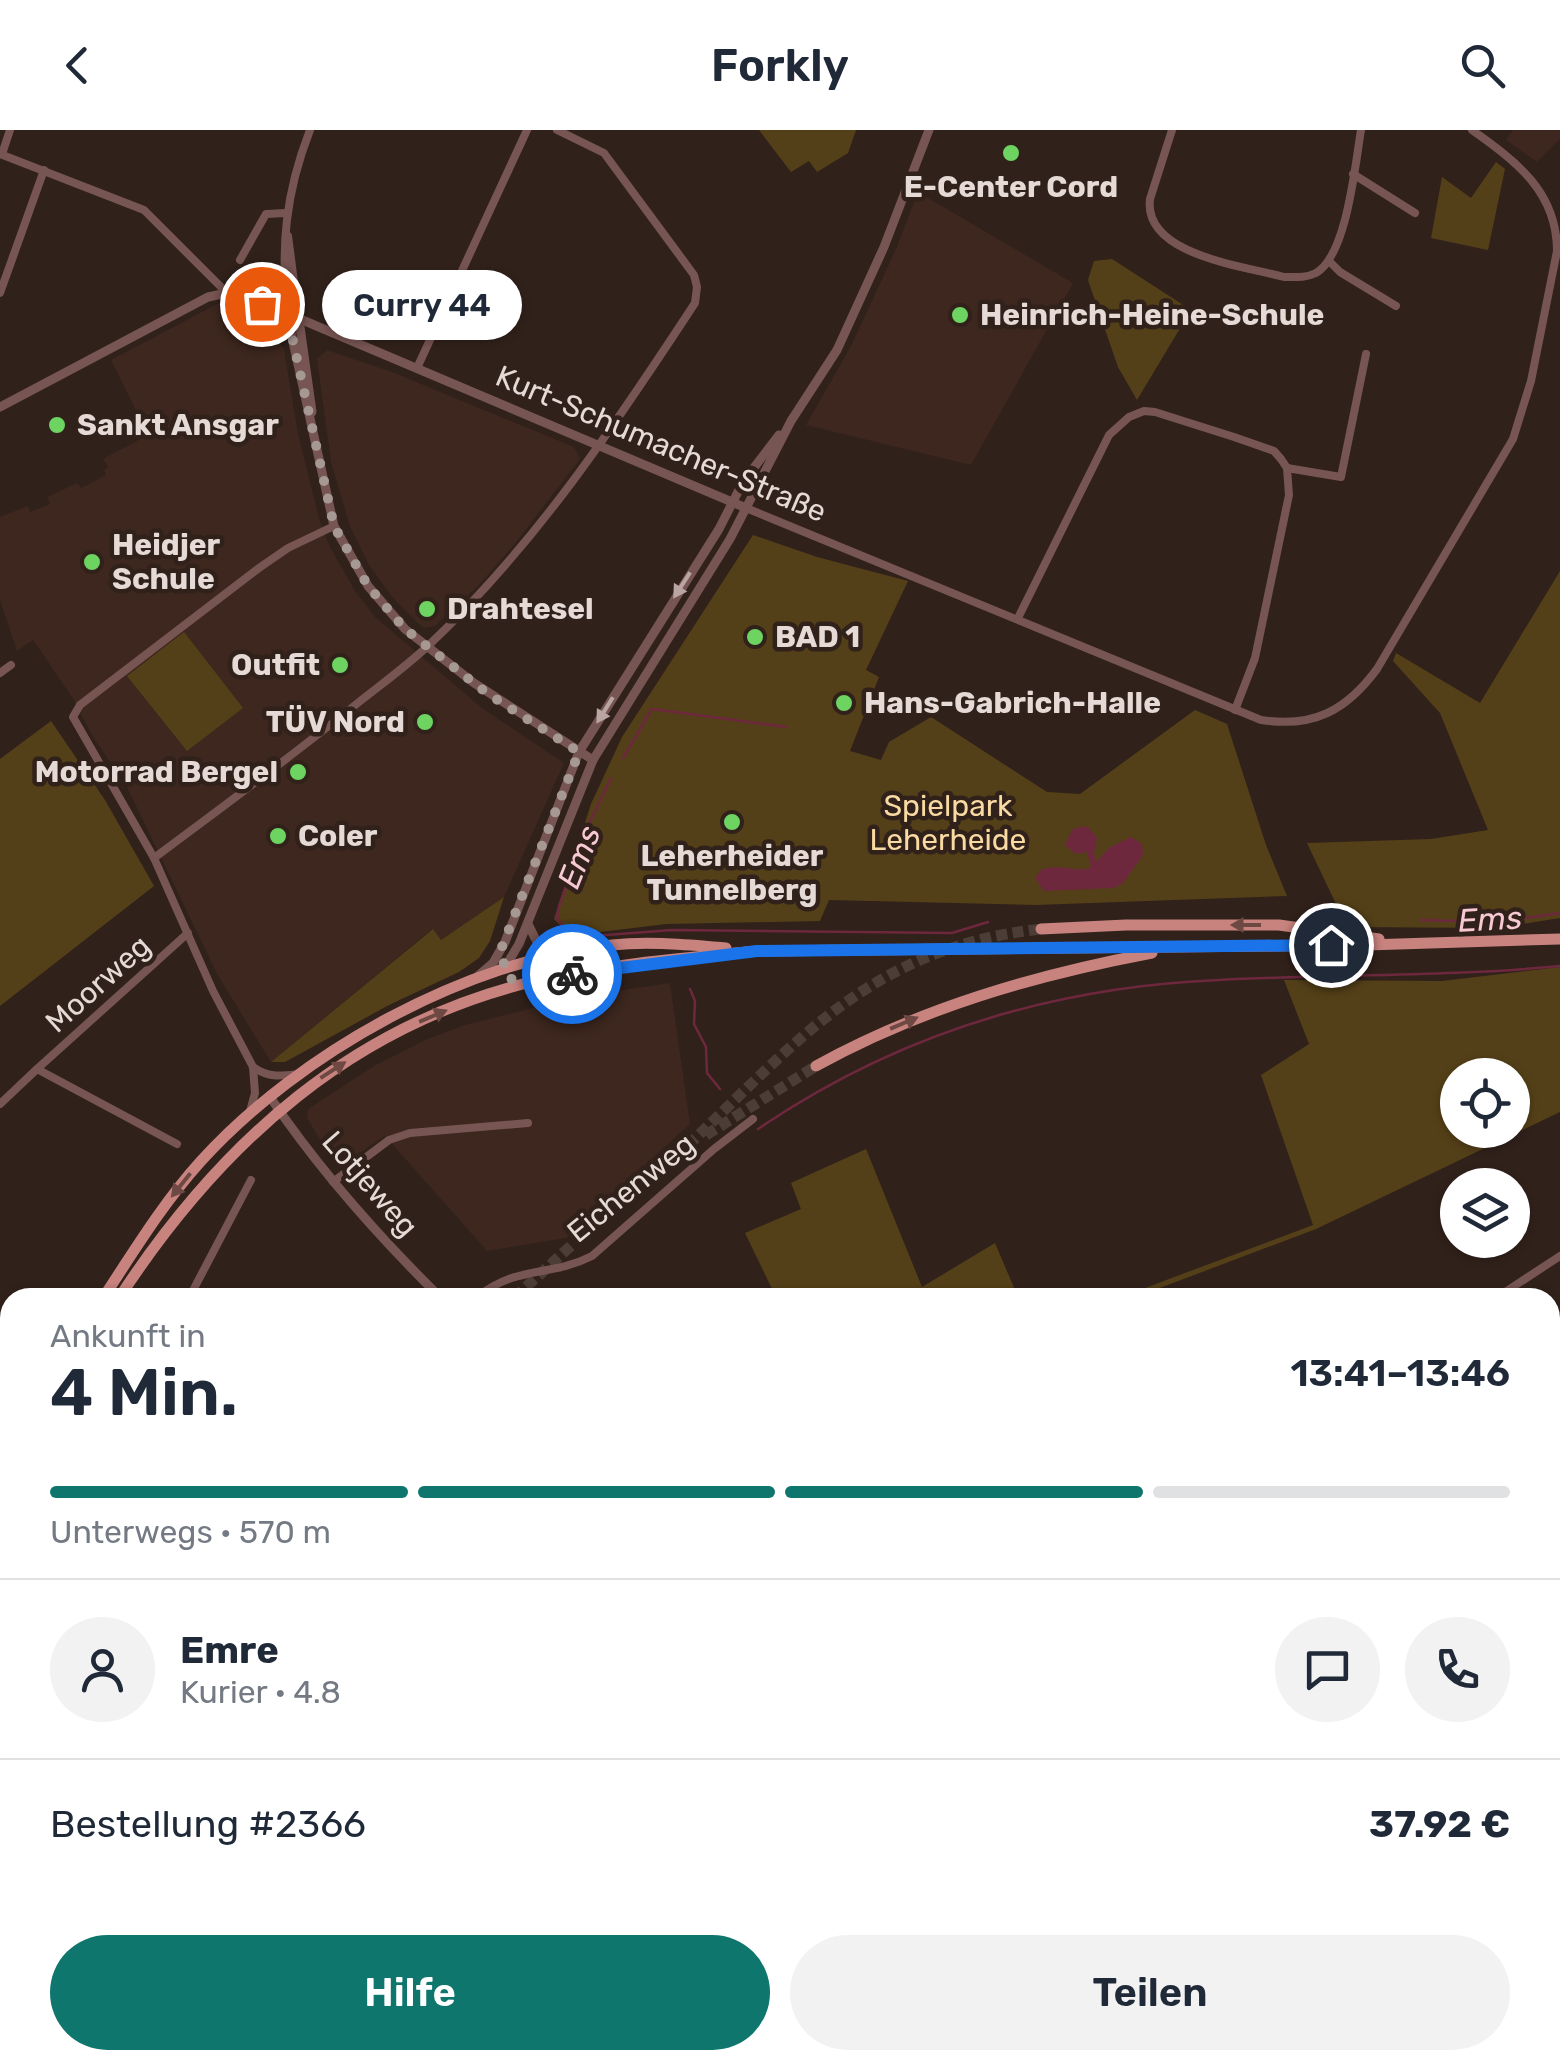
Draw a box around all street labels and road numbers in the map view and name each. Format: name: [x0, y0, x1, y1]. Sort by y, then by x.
street label: Kurt-Schumacher-Straße: [490, 358, 832, 530]
street label: Moorweg: [38, 928, 158, 1040]
street label: Lotjeweg: [315, 1124, 425, 1244]
street label: Eichenweg: [560, 1126, 702, 1250]

